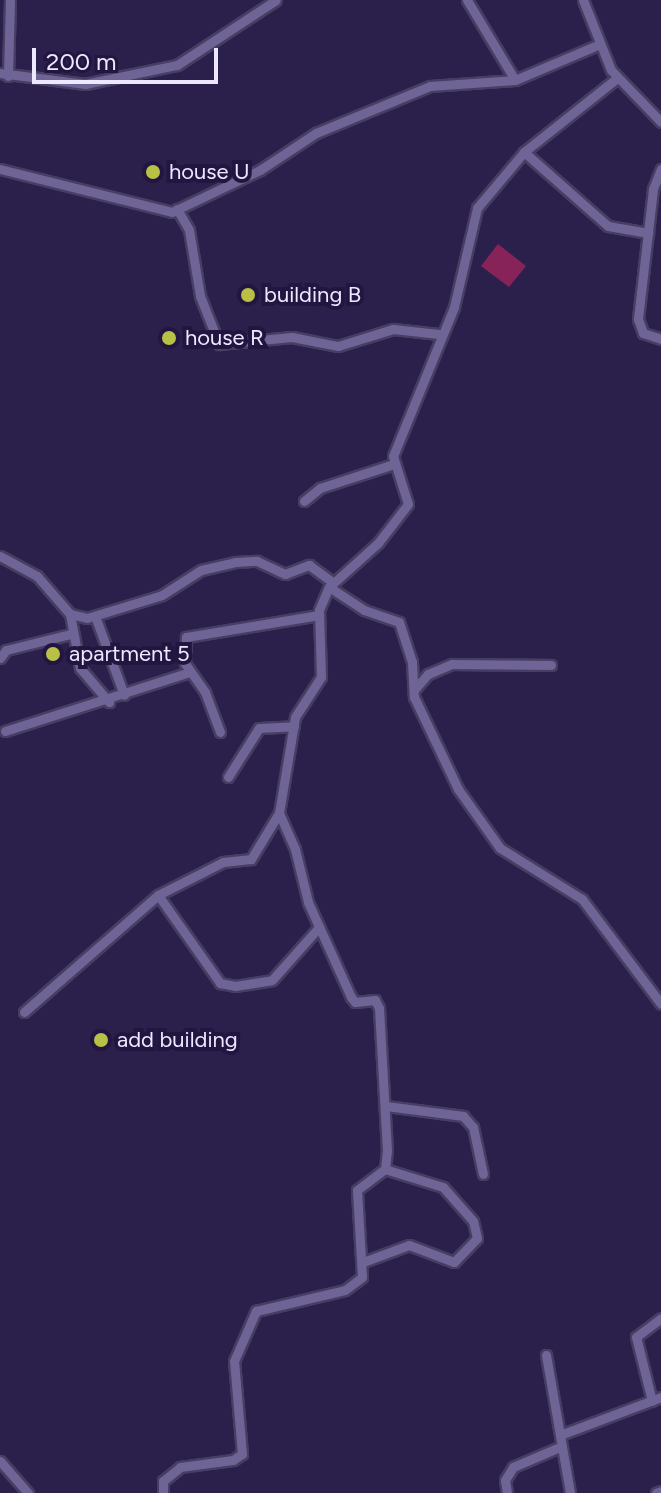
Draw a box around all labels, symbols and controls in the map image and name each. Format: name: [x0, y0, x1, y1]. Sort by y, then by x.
scale bar: [36, 32, 222, 82]
text: 200 m: [46, 47, 117, 76]
place label: house U: [169, 159, 250, 185]
marker: house U: [144, 163, 162, 181]
place label: building B: [264, 282, 361, 308]
marker: building B: [239, 286, 257, 304]
place label: house R: [185, 325, 264, 351]
marker: house R: [160, 329, 178, 347]
place label: apartment 5: [69, 641, 190, 667]
marker: apartment 5: [44, 645, 62, 663]
place label: add building: [117, 1027, 238, 1053]
marker: add building: [92, 1031, 110, 1049]

